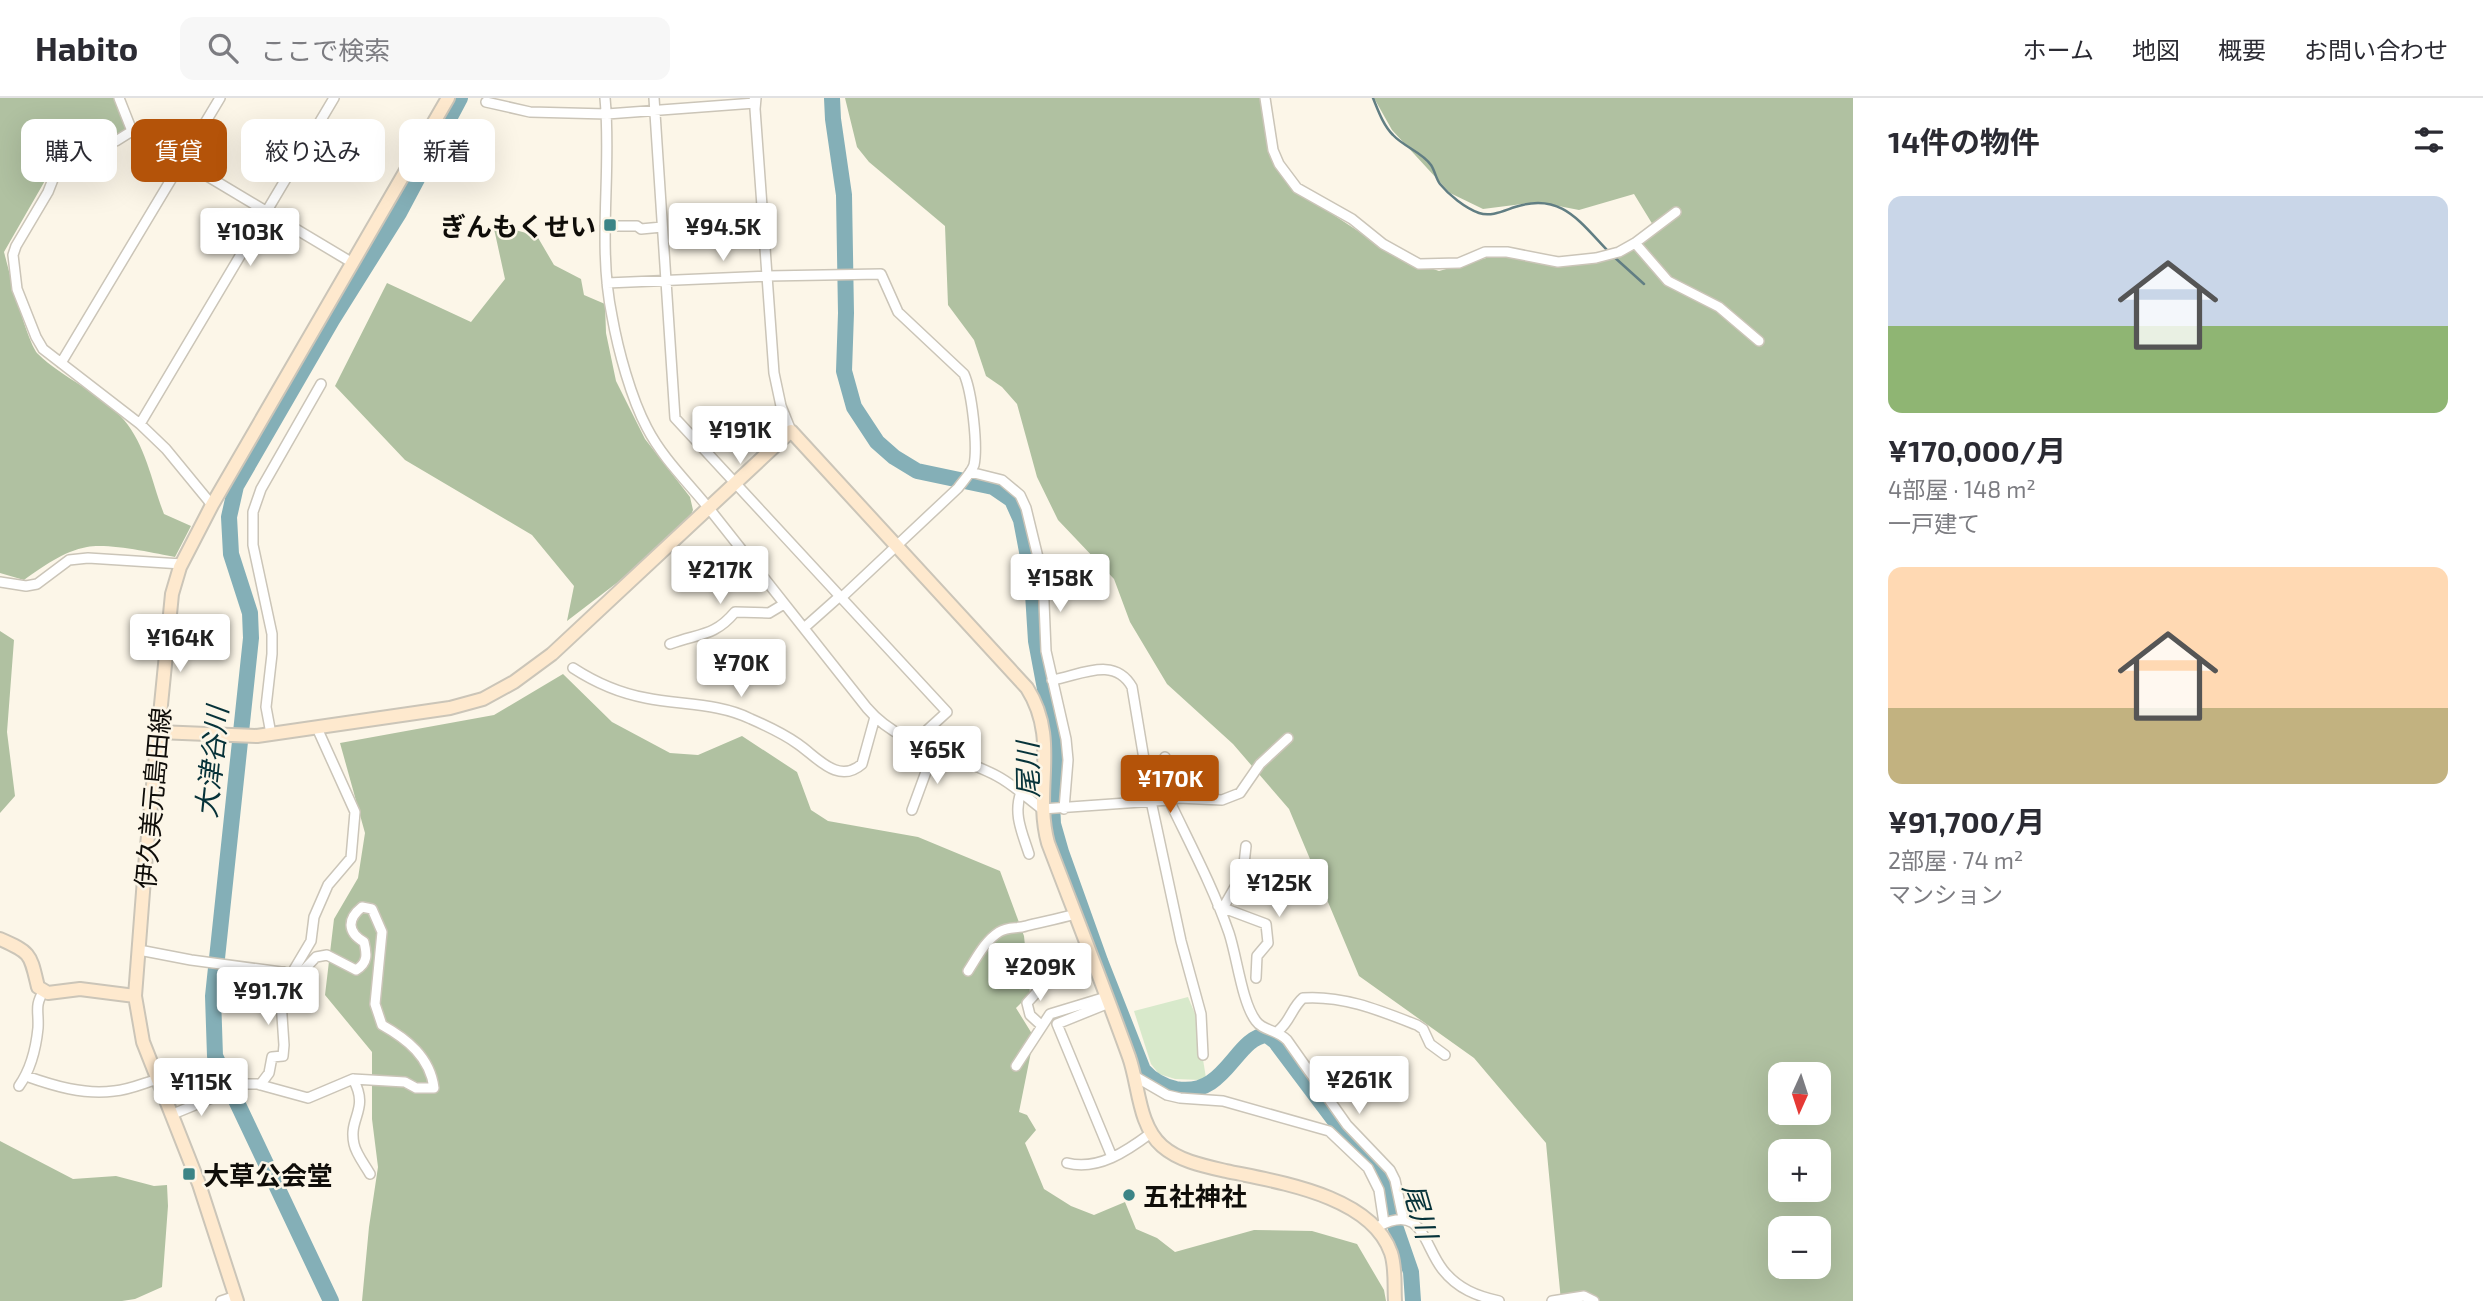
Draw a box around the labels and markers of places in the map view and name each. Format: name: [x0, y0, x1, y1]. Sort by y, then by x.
pin: ¥94.5K: [666, 204, 780, 263]
pin: ¥103K: [201, 208, 299, 268]
place label: ぎんもくせい: [440, 210, 596, 241]
marker: ぎんもくせい: [602, 217, 618, 233]
pin: ¥191K: [691, 406, 789, 466]
pin: ¥217K: [671, 546, 769, 606]
pin: ¥158K: [1011, 554, 1109, 614]
pin: ¥164K: [131, 614, 229, 674]
pin: ¥70K: [700, 640, 782, 699]
pin: ¥65K: [896, 726, 978, 786]
pin: ¥170K: [1121, 756, 1219, 815]
pin: ¥125K: [1230, 860, 1328, 919]
pin: ¥209K: [991, 944, 1089, 1003]
pin: ¥91.7K: [211, 968, 325, 1027]
pin: ¥261K: [1310, 1056, 1408, 1116]
pin: ¥115K: [152, 1058, 250, 1118]
place label: 大草公会堂: [203, 1159, 333, 1190]
marker: 大草公会堂: [181, 1166, 197, 1182]
place label: 五社神社: [1143, 1180, 1247, 1211]
marker: 五社神社: [1121, 1187, 1137, 1203]

